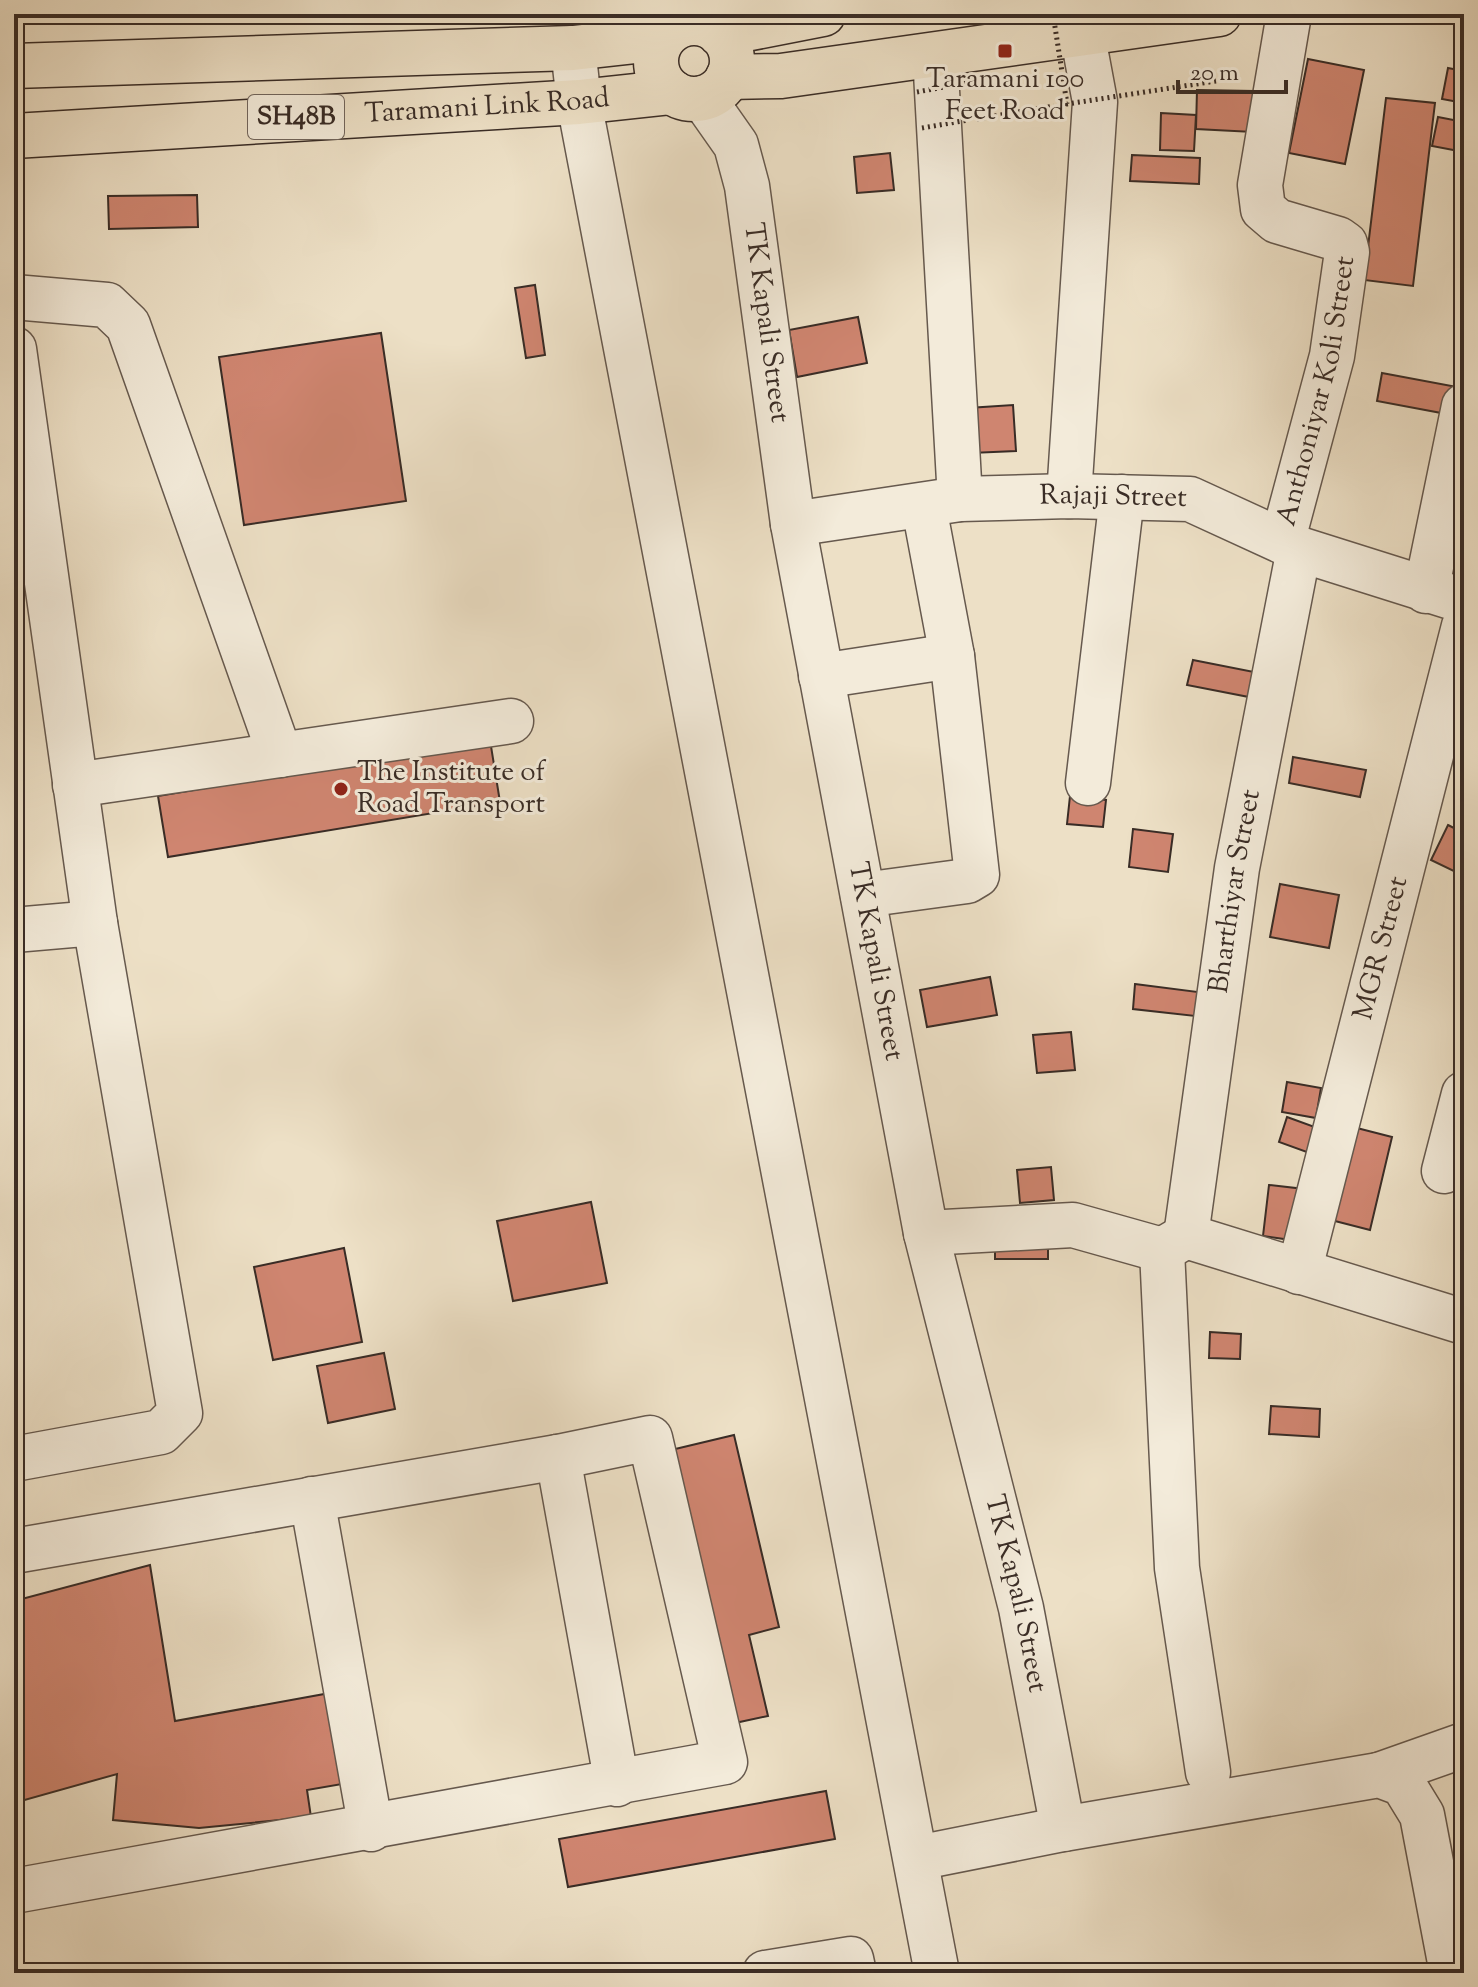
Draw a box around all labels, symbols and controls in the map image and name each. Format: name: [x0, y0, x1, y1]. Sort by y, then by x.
marker: Taramani 100 Feet Road: [996, 42, 1014, 60]
scale bar: [1178, 44, 1286, 94]
text: 20 m: [1190, 57, 1239, 91]
place label: Taramani 100 Feet Road: [926, 60, 1084, 132]
street label: Taramani Link Road: [363, 79, 612, 135]
road number: SH48B: [248, 95, 344, 139]
street label: TK Kapali Street: [732, 220, 799, 426]
street label: Anthoniyar Koli Street: [1267, 253, 1366, 531]
street label: Rajaji Street: [1039, 476, 1188, 519]
place label: The Institute of Road Transport: [357, 753, 547, 825]
marker: The Institute of Road Transport: [332, 780, 350, 798]
street label: Bharthiyar Street: [1200, 786, 1272, 996]
street label: TK Kapali Street: [837, 859, 913, 1064]
street label: MGR Street: [1344, 872, 1419, 1024]
street label: TK Kapali Street: [973, 1491, 1057, 1696]

